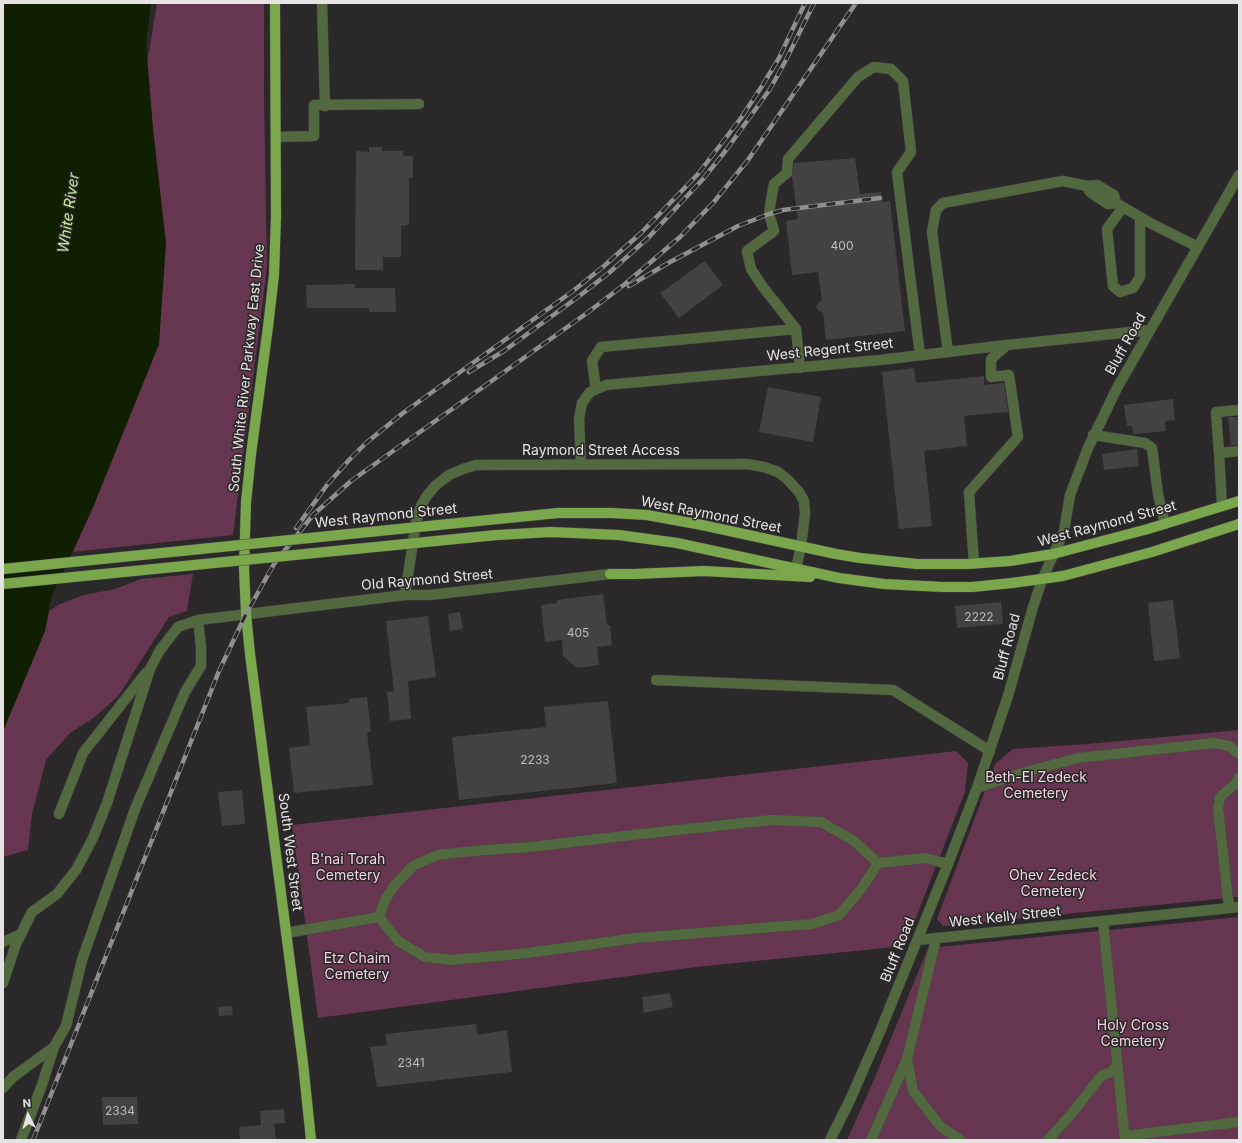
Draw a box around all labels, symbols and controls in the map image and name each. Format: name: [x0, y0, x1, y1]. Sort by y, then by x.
water label: White River: [54, 172, 84, 254]
house number: 400: [831, 239, 853, 253]
street label: South White River Parkway East Drive: [226, 243, 268, 493]
street label: Bluff Road: [1102, 310, 1150, 378]
street label: West Regent Street: [766, 335, 894, 365]
street label: Raymond Street Access: [522, 443, 680, 459]
street label: West Raymond Street: [639, 493, 783, 537]
street label: West Raymond Street: [1036, 497, 1178, 551]
street label: West Raymond Street: [314, 500, 458, 532]
street label: Old Raymond Street: [361, 566, 493, 594]
house number: 2222: [964, 610, 994, 624]
street label: Bluff Road: [990, 612, 1024, 682]
house number: 405: [567, 626, 589, 640]
house number: 2233: [520, 753, 550, 767]
park label: Beth-El Zedeck Cemetery: [985, 770, 1087, 802]
street label: South West Street: [274, 792, 306, 912]
park label: B'nai Torah Cemetery: [311, 852, 385, 884]
park label: Ohev Zedeck Cemetery: [1009, 868, 1097, 900]
street label: West Kelly Street: [948, 903, 1062, 931]
street label: Bluff Road: [877, 915, 919, 985]
park label: Etz Chaim Cemetery: [324, 951, 390, 984]
park label: Holy Cross Cemetery: [1097, 1018, 1169, 1050]
house number: 2341: [397, 1056, 425, 1070]
north arrow: [8, 1095, 48, 1135]
text: N: [22, 1096, 32, 1110]
house number: 2334: [105, 1104, 135, 1118]

